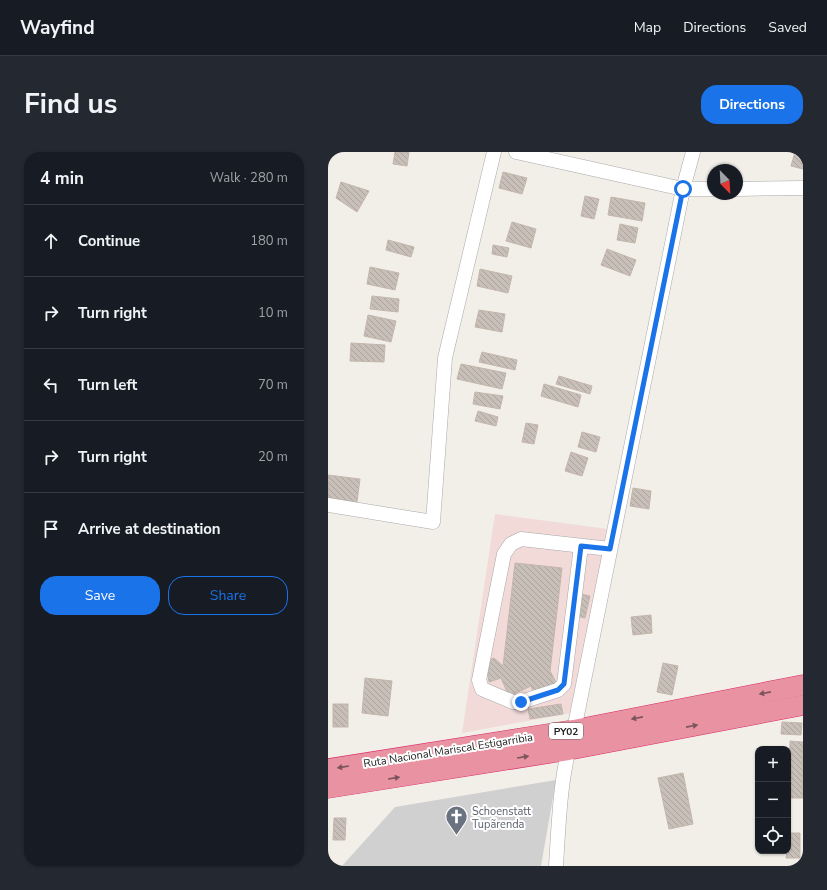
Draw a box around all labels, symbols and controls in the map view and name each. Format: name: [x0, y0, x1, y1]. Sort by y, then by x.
text: Wayfind: [20, 15, 95, 41]
text: Map: [634, 18, 661, 37]
text: Directions: [683, 18, 746, 37]
text: Saved: [768, 18, 807, 37]
text: Find us: [24, 85, 118, 123]
button: Directions: [701, 85, 803, 124]
north arrow: [707, 164, 743, 200]
text: 4 min: [40, 167, 84, 190]
text: Walk · 280 m: [210, 169, 288, 187]
route start: [674, 180, 692, 198]
icon: ahead: [40, 230, 62, 252]
text: Continue: [78, 231, 140, 251]
text: 180 m: [250, 232, 288, 250]
icon: right: [40, 302, 62, 324]
text: Turn right: [78, 303, 147, 323]
text: 10 m: [258, 304, 288, 322]
icon: left: [40, 374, 62, 396]
text: Turn left: [78, 375, 137, 395]
text: 70 m: [258, 376, 288, 394]
icon: right: [40, 446, 62, 468]
text: Turn right: [78, 447, 147, 467]
text: 20 m: [258, 448, 288, 466]
icon: arrive: [40, 518, 62, 540]
text: Arrive at destination: [78, 519, 221, 539]
button: Save: [40, 576, 160, 615]
button: Share: [168, 576, 288, 615]
one-way arrow: [759, 690, 771, 696]
route end: [512, 693, 530, 711]
one-way arrow: [631, 715, 643, 721]
road number: PY02: [549, 723, 583, 739]
one-way arrow: [686, 723, 698, 729]
street label: Ruta Nacional Mariscal Estigarribia: [362, 730, 534, 771]
map controls: [755, 746, 791, 854]
button: +: [755, 746, 791, 782]
one-way arrow: [516, 754, 529, 760]
one-way arrow: [337, 764, 349, 770]
one-way arrow: [388, 775, 400, 781]
button: −: [755, 782, 791, 818]
church icon: Schoenstatt Tupãrenda: [444, 804, 470, 837]
place label: Schoenstatt Tupãrenda: [472, 804, 531, 832]
button: locate: [755, 818, 791, 854]

